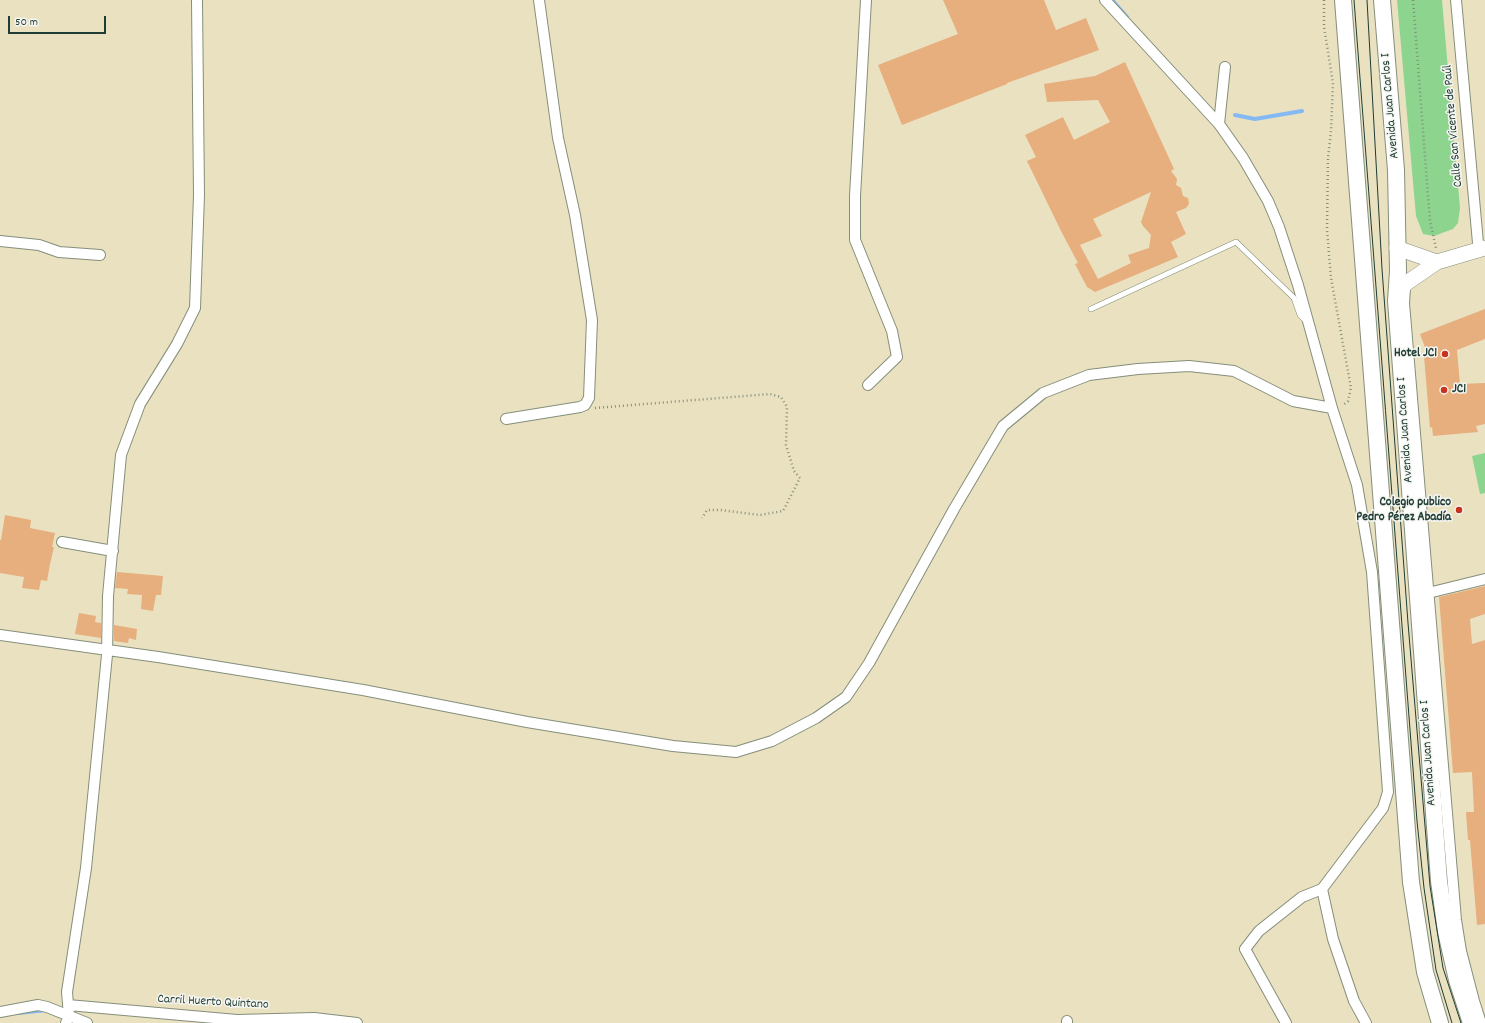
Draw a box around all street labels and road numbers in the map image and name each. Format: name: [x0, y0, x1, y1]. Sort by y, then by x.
street label: Avenida Juan Carlos I: [1379, 53, 1403, 159]
street label: Calle San Vicente de Paúl: [1441, 64, 1467, 188]
street label: Avenida Juan Carlos I: [1395, 377, 1417, 483]
street label: Avenida Juan Carlos I: [1418, 700, 1440, 806]
street label: Carril Huerto Quintano: [157, 992, 269, 1014]

